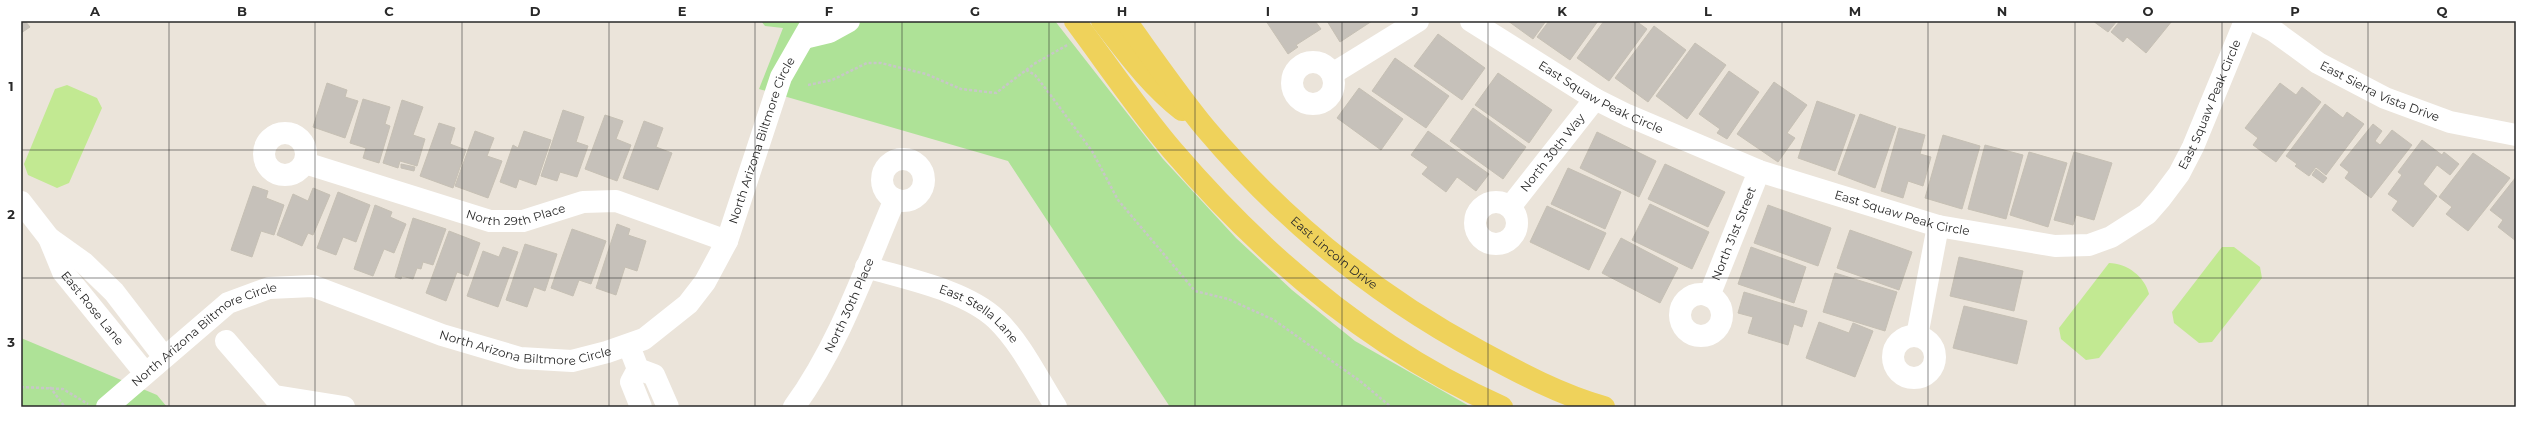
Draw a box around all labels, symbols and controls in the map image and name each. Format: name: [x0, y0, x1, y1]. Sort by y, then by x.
text: A: [89, 3, 101, 19]
text: B: [237, 3, 247, 19]
text: C: [384, 3, 394, 19]
text: D: [530, 3, 541, 19]
text: E: [678, 3, 687, 19]
text: F: [825, 3, 833, 19]
text: G: [970, 3, 980, 19]
text: H: [1117, 3, 1127, 19]
text: I: [1266, 3, 1270, 19]
text: J: [1410, 3, 1419, 19]
text: K: [1557, 3, 1567, 19]
text: L: [1704, 3, 1712, 19]
text: M: [1849, 3, 1861, 19]
text: N: [1997, 3, 2007, 19]
text: O: [2143, 3, 2154, 19]
text: P: [2290, 3, 2300, 19]
text: Q: [2437, 3, 2448, 19]
street label: East Squaw Peak Circle: [2175, 37, 2244, 172]
street label: North Arizona Biltmore Circle: [725, 54, 798, 226]
street label: East Squaw Peak Circle: [1536, 57, 1666, 137]
street label: East Sierra Vista Drive: [2318, 57, 2442, 124]
text: 1: [8, 78, 14, 94]
street label: North 30th Way: [1517, 110, 1588, 195]
street label: North 31st Street: [1708, 184, 1759, 283]
street label: East Squaw Peak Circle: [1833, 187, 1971, 238]
street label: North 29th Place: [464, 200, 567, 228]
text: 2: [7, 206, 15, 222]
street label: East Lincoln Drive: [1288, 213, 1381, 292]
street label: North 30th Place: [821, 256, 877, 355]
street label: East Rose Lane: [58, 268, 127, 348]
street label: North Arizona Biltmore Circle: [128, 280, 277, 390]
street label: East Stella Lane: [937, 281, 1022, 346]
street label: North Arizona Biltmore Circle: [438, 327, 613, 369]
text: 3: [6, 334, 15, 350]

